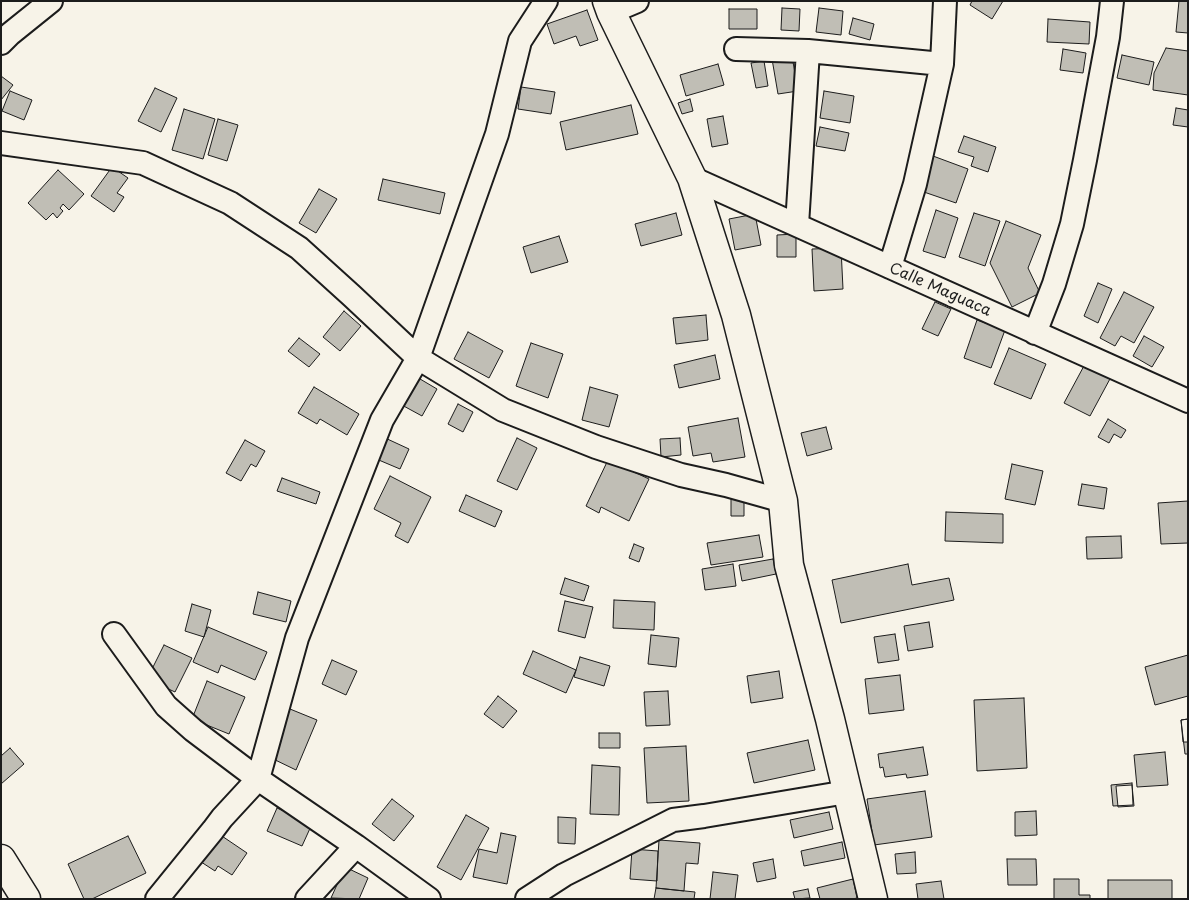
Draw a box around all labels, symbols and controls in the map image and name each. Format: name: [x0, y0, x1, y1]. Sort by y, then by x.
street label: Calle Maguaca: [886, 260, 994, 320]

